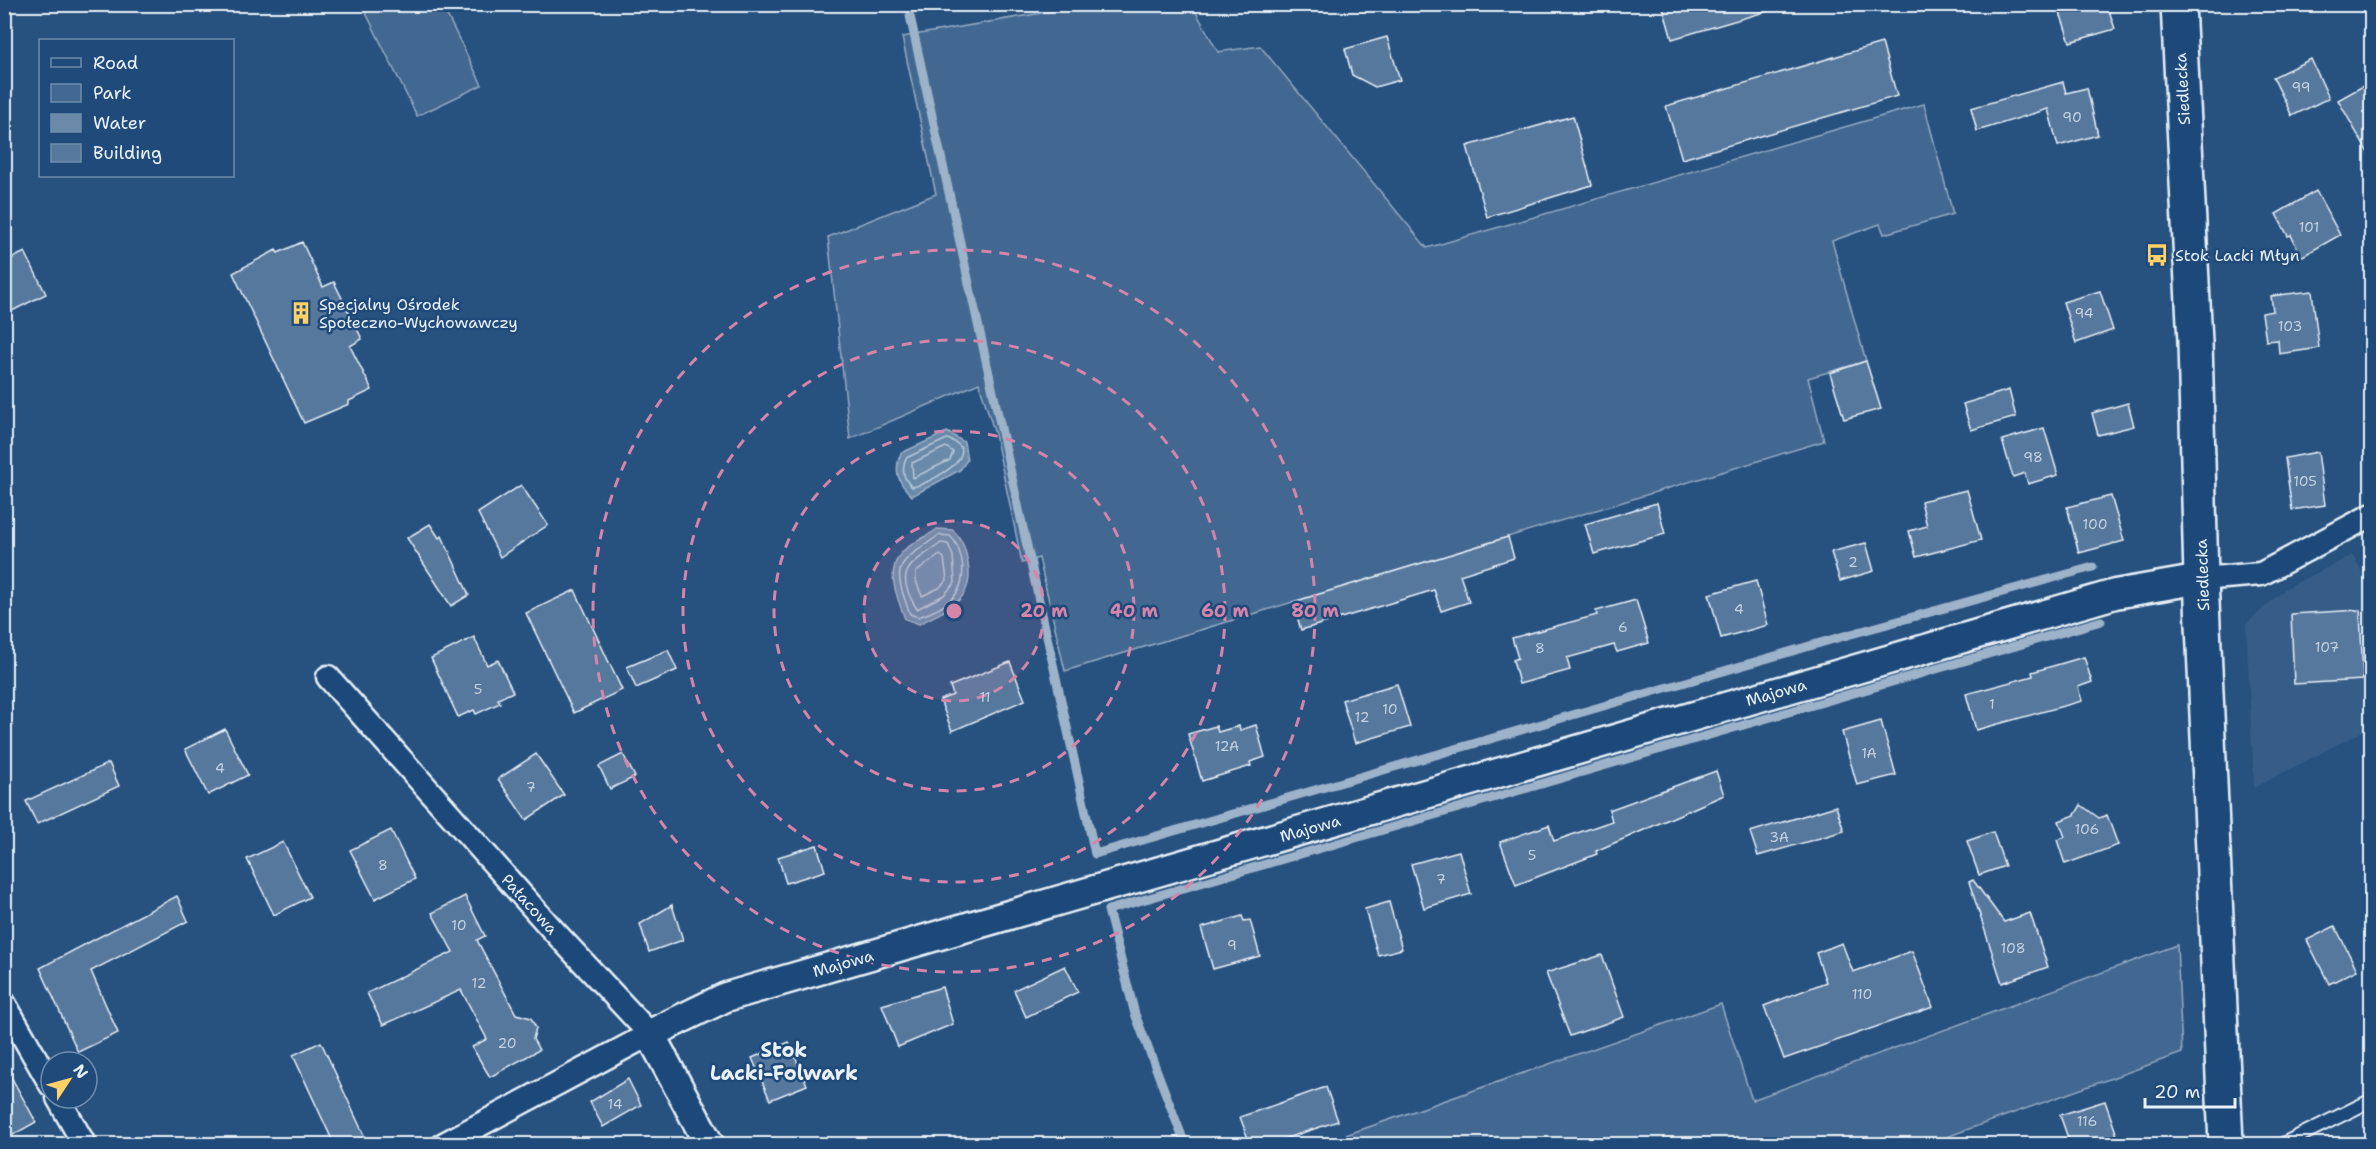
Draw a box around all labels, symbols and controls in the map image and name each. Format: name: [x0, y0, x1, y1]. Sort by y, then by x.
legend: [39, 39, 234, 177]
text: Road: [93, 51, 138, 75]
street label: Siedlecka: [2170, 52, 2195, 126]
house number: 99: [2291, 78, 2311, 96]
text: Park: [93, 81, 132, 105]
house number: 90: [2062, 108, 2082, 126]
text: Water: [93, 111, 146, 135]
text: Building: [93, 141, 162, 165]
house number: 101: [2299, 218, 2319, 236]
bus stop icon: Stok Lacki Młyn: [2144, 242, 2170, 268]
place label: Stok Lacki Młyn: [2175, 245, 2300, 266]
place label: Specjalny Ośrodek Społeczno-Wychowawczy: [319, 294, 518, 333]
building icon: Specjalny Ośrodek Społeczno-Wychowawczy: [288, 300, 314, 326]
house number: 94: [2074, 304, 2094, 322]
house number: 103: [2278, 317, 2302, 335]
house number: 98: [2023, 448, 2043, 466]
house number: 105: [2293, 472, 2317, 490]
house number: 100: [2083, 515, 2107, 533]
street label: Siedlecka: [2191, 539, 2214, 611]
house number: 2: [1848, 553, 1858, 571]
text: 20 m: [1020, 599, 1068, 623]
text: 40 m: [1110, 599, 1158, 623]
text: 60 m: [1201, 599, 1249, 623]
text: 80 m: [1291, 599, 1339, 623]
house number: 4: [1734, 600, 1744, 618]
centre of rings: [944, 601, 964, 621]
house number: 6: [1618, 618, 1628, 636]
house number: 107: [2315, 638, 2339, 656]
house number: 8: [1535, 639, 1545, 657]
street label: Majowa: [1743, 674, 1809, 711]
house number: 5: [474, 680, 482, 698]
house number: 11: [979, 688, 991, 706]
house number: 1: [1989, 695, 1995, 713]
house number: 10: [1382, 700, 1398, 718]
house number: 12: [1355, 708, 1369, 726]
house number: 12A: [1215, 737, 1239, 755]
house number: 1A: [1861, 744, 1877, 762]
house number: 4: [215, 759, 225, 777]
house number: 7: [526, 778, 536, 796]
street label: Majowa: [1277, 810, 1343, 847]
house number: 106: [2075, 820, 2099, 838]
house number: 3A: [1769, 828, 1789, 846]
house number: 5: [1528, 846, 1536, 864]
house number: 8: [378, 856, 388, 874]
street label: Pałacowa: [497, 870, 562, 939]
house number: 7: [1436, 870, 1446, 888]
house number: 10: [451, 916, 467, 934]
house number: 9: [1227, 936, 1237, 954]
house number: 108: [2001, 939, 2025, 957]
street label: Majowa: [810, 945, 876, 982]
house number: 12: [472, 974, 486, 992]
house number: 110: [1852, 985, 1872, 1003]
house number: 20: [497, 1034, 517, 1052]
district label: Stok Lacki-Folwark: [710, 1037, 858, 1086]
north arrow: [39, 1050, 99, 1110]
text: N: [69, 1060, 93, 1083]
scale bar: [2145, 1071, 2235, 1109]
text: 20 m: [2154, 1080, 2200, 1104]
house number: 14: [607, 1095, 623, 1113]
house number: 116: [2077, 1112, 2097, 1130]

